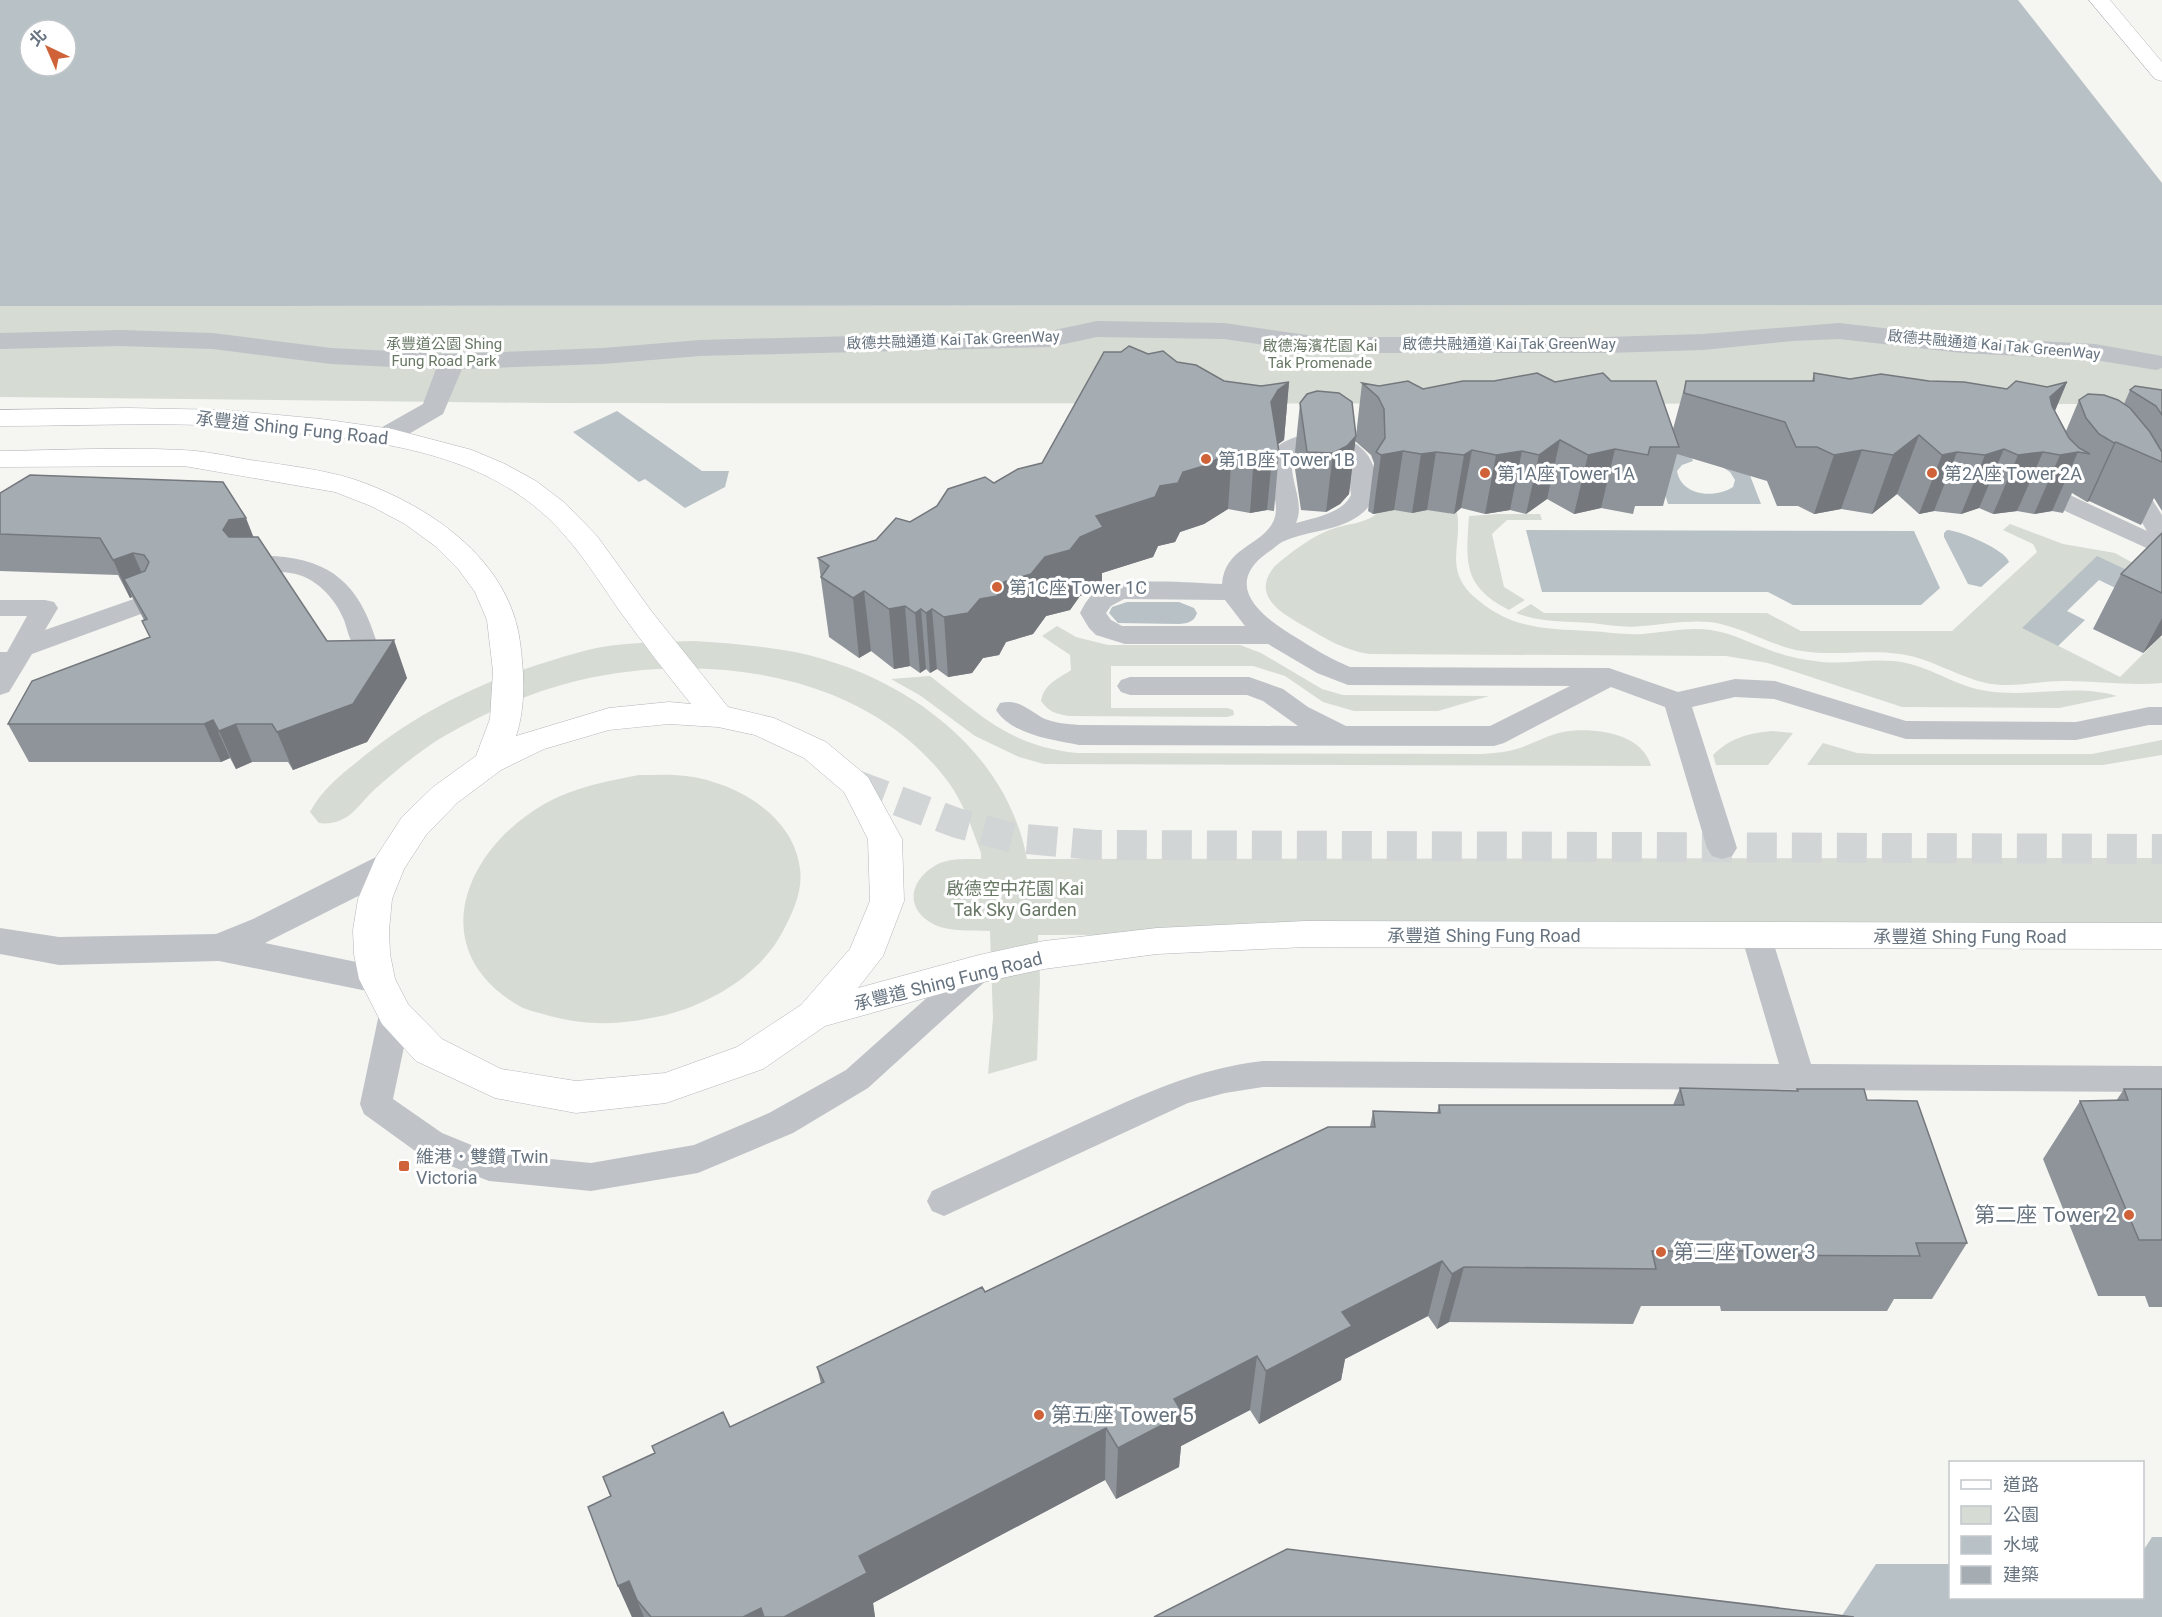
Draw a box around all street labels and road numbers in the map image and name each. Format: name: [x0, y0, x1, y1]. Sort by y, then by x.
street label: 啟德共融通道 Kai Tak GreenWay: [846, 327, 1060, 353]
street label: 啟德共融通道 Kai Tak GreenWay: [1887, 327, 2101, 363]
street label: 啟德共融通道 Kai Tak GreenWay: [1402, 335, 1616, 353]
street label: 承豐道 Shing Fung Road: [195, 407, 389, 449]
street label: 承豐道 Shing Fung Road: [1387, 925, 1581, 946]
street label: 承豐道 Shing Fung Road: [1873, 926, 2067, 947]
street label: 承豐道 Shing Fung Road: [852, 947, 1044, 1015]

